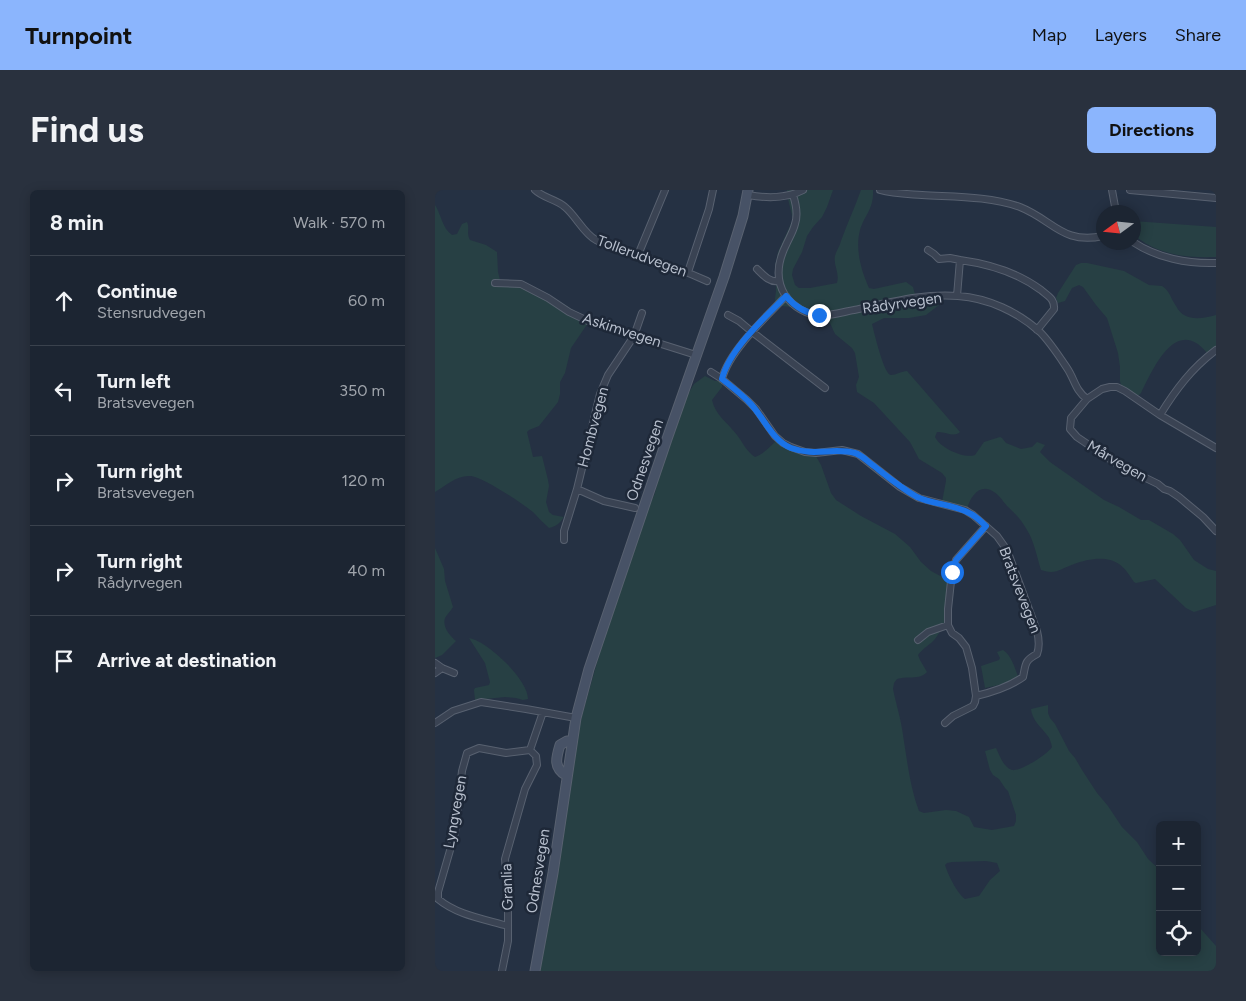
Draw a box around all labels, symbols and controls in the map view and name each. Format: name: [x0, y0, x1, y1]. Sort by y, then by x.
text: Turnpoint: [25, 21, 132, 50]
text: Map: [1032, 24, 1067, 46]
text: Layers: [1095, 24, 1147, 46]
text: Share: [1175, 24, 1221, 46]
button: Directions: [1087, 107, 1216, 153]
text: Find us: [30, 109, 144, 151]
north arrow: [1096, 205, 1141, 250]
text: 8 min: [50, 210, 104, 235]
text: Walk · 570 m: [293, 213, 385, 232]
street label: Tollerudvegen: [595, 231, 689, 281]
text: Continue: [97, 280, 177, 303]
icon: ahead: [50, 287, 78, 315]
street label: Rådyrvegen: [861, 289, 943, 317]
text: 60 m: [348, 291, 385, 310]
text: Stensrudvegen: [97, 303, 206, 322]
route end: [808, 304, 831, 327]
street label: Askimvegen: [580, 309, 664, 351]
text: Turn left: [97, 370, 171, 393]
icon: left: [50, 377, 78, 405]
text: 350 m: [339, 381, 385, 400]
street label: Hombvegen: [574, 385, 612, 469]
text: Bratsvevegen: [97, 393, 194, 412]
street label: Odnesvegen: [623, 417, 667, 503]
street label: Mårvegen: [1084, 437, 1150, 485]
text: Turn right: [97, 460, 183, 483]
icon: right: [50, 467, 78, 495]
text: 120 m: [342, 471, 385, 490]
text: Bratsvevegen: [97, 483, 194, 502]
street label: Bratsvevegen: [995, 544, 1045, 636]
text: Turn right: [97, 550, 183, 573]
icon: right: [50, 557, 78, 585]
text: 40 m: [347, 561, 385, 580]
route start: [941, 561, 964, 584]
text: Rådyrvegen: [97, 573, 182, 592]
icon: arrive: [50, 647, 78, 675]
text: Arrive at destination: [97, 649, 276, 672]
street label: Lyngvegen: [440, 774, 470, 850]
map controls: [1156, 821, 1201, 956]
button: +: [1156, 821, 1201, 866]
street label: Odnesvegen: [522, 828, 554, 914]
street label: Granlia: [497, 863, 517, 911]
button: −: [1156, 866, 1201, 911]
button: locate: [1156, 911, 1201, 956]

